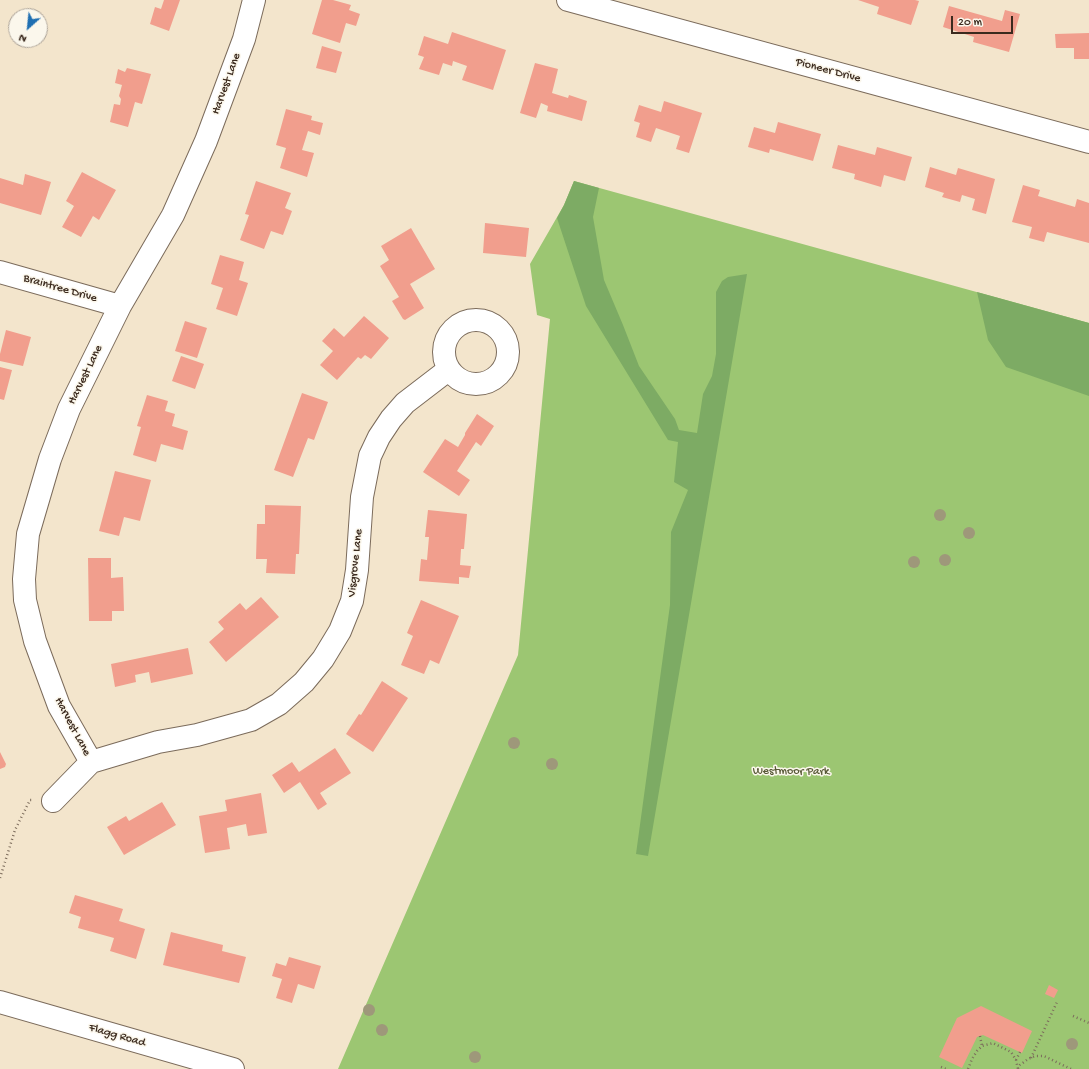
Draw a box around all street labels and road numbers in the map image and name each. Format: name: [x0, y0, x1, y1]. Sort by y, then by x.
street label: Harvest Lane: [209, 51, 245, 117]
street label: Pioneer Drive: [794, 55, 862, 87]
street label: Braintree Drive: [22, 272, 98, 306]
street label: Harvest Lane: [65, 343, 107, 407]
street label: Visgrove Lane: [345, 528, 367, 598]
street label: Harvest Lane: [51, 695, 93, 759]
street label: Flagg Road: [87, 1021, 147, 1051]

